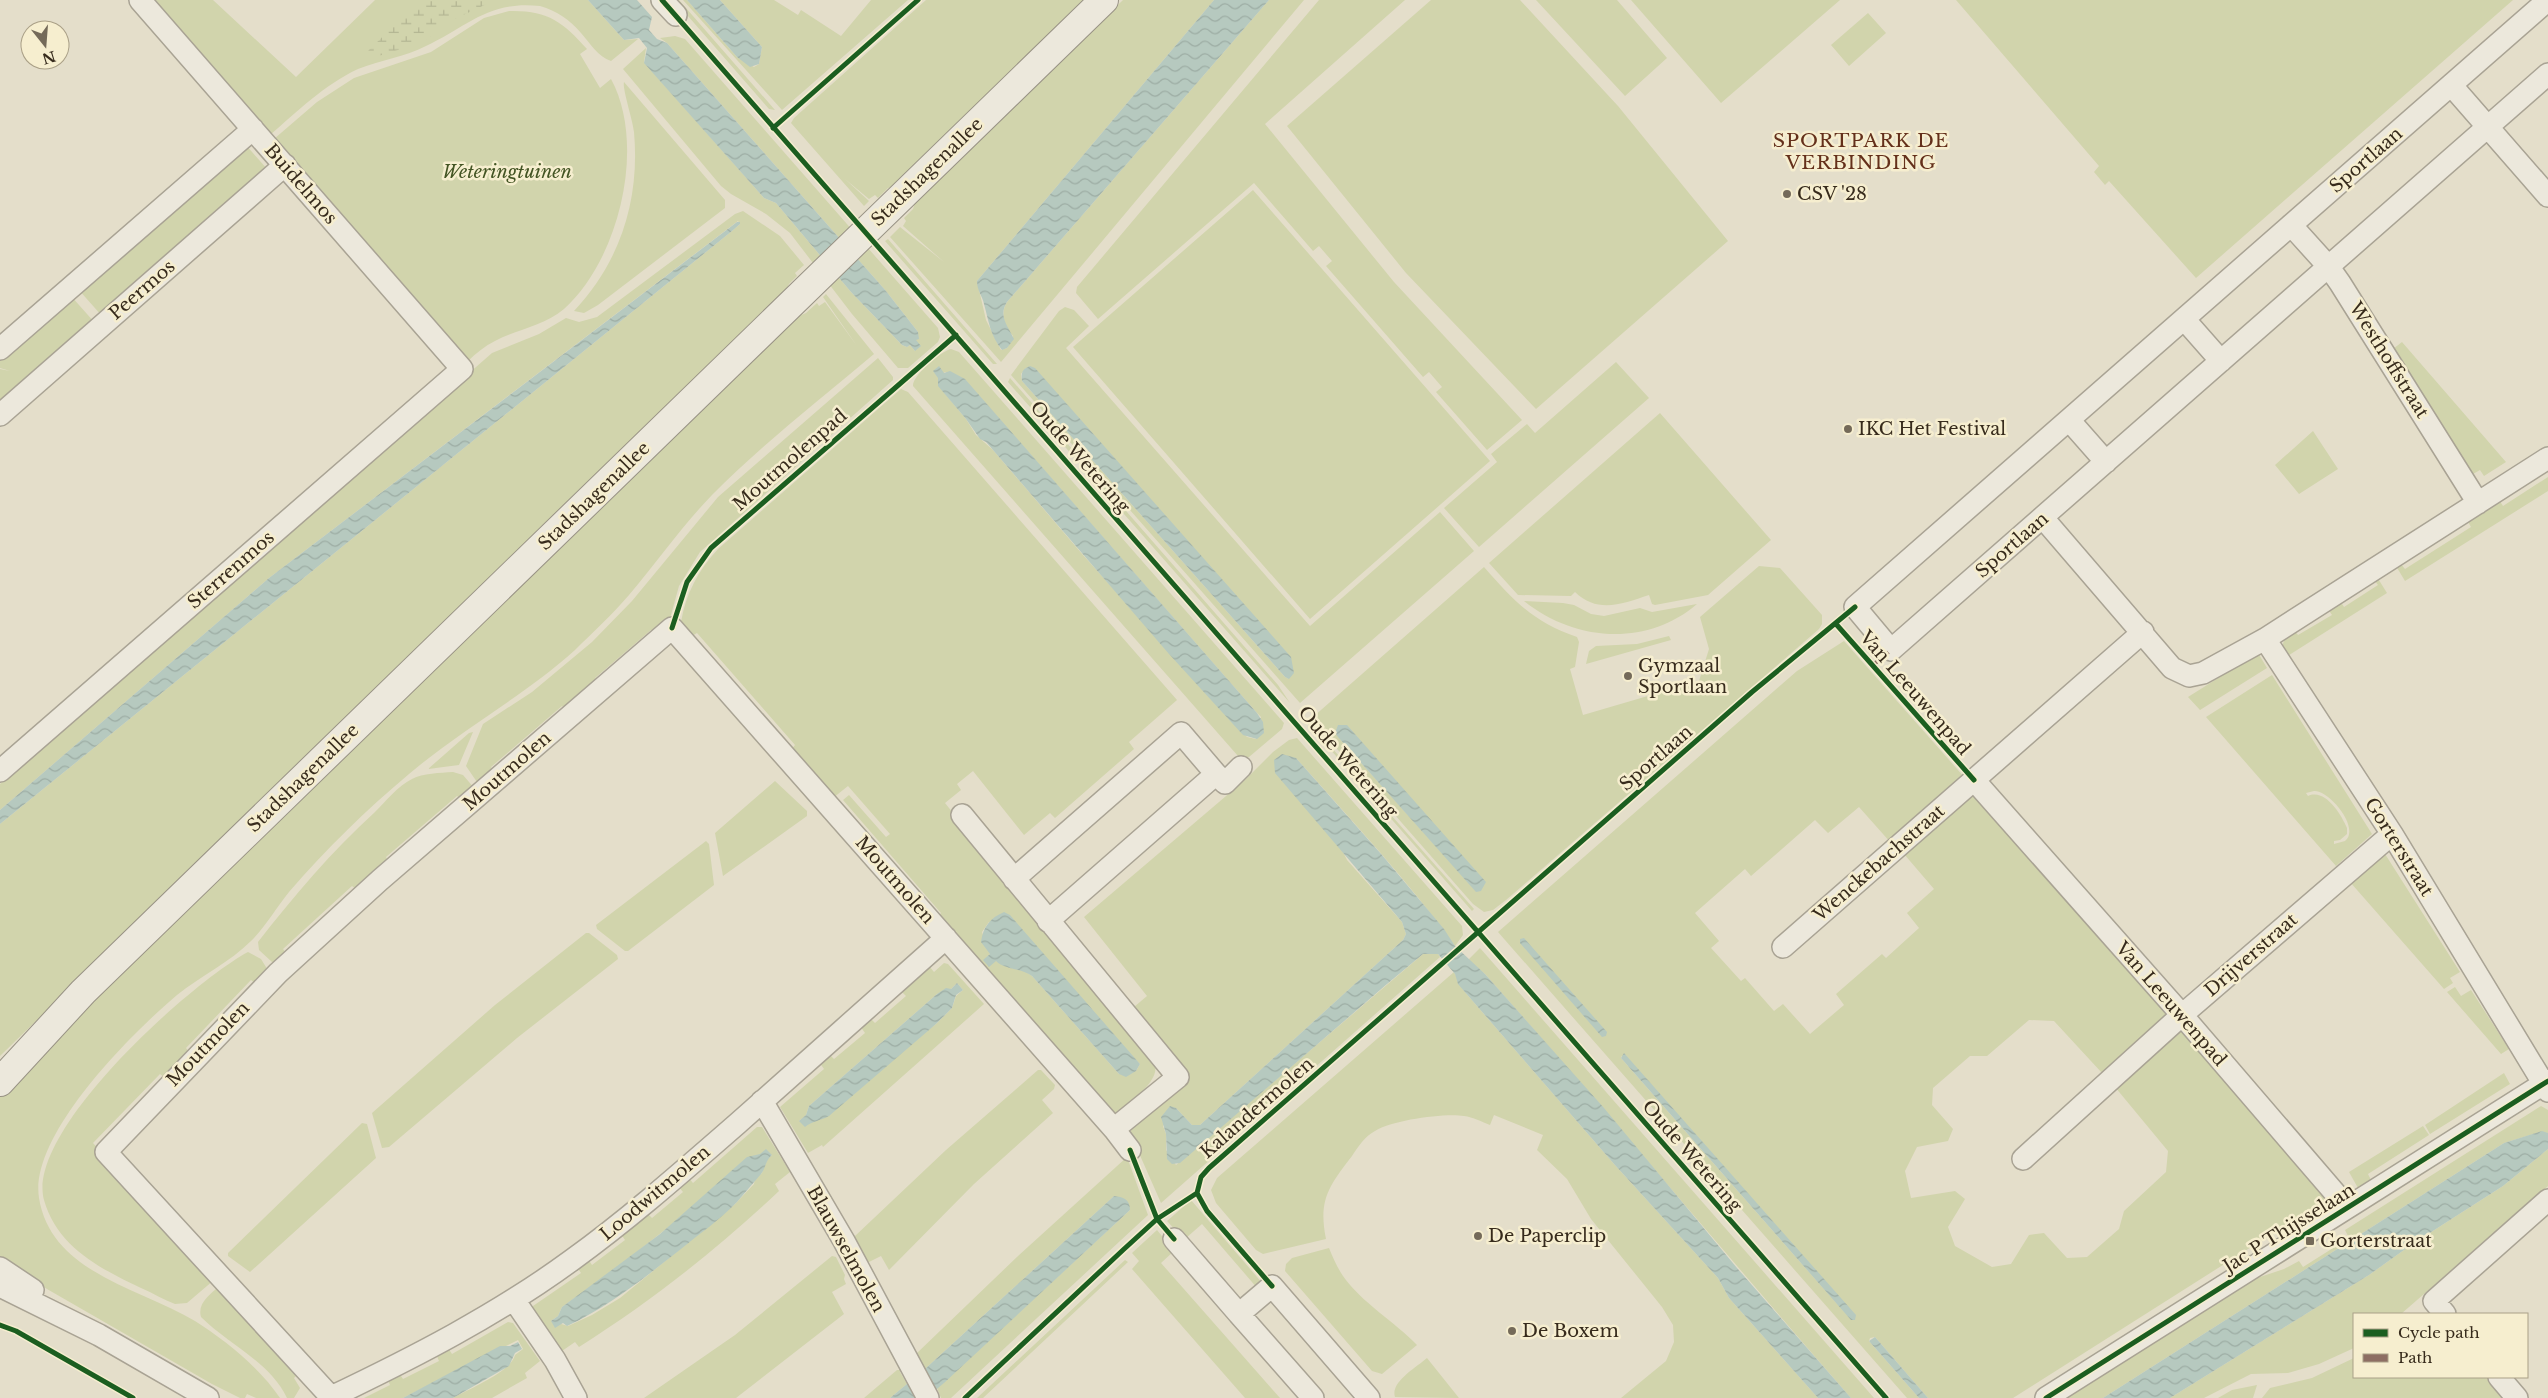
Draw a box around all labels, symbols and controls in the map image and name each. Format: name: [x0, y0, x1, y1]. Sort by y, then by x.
north arrow: [20, 20, 70, 70]
text: N: [40, 47, 58, 68]
street label: Stadshagenallee: [867, 113, 987, 231]
street label: Sportlaan: [2325, 122, 2407, 198]
district label: SPORTPARK DE VERBINDING: [1773, 129, 1949, 174]
street label: Buidelmos: [260, 139, 342, 229]
park label: Weteringtuinen: [442, 161, 572, 183]
place label: CSV '28: [1797, 183, 1867, 205]
marker: CSV '28: [1781, 188, 1793, 200]
street label: Peermos: [104, 255, 180, 325]
street label: Westhoffstraat: [2344, 297, 2434, 422]
street label: Oude Wetering: [1025, 397, 1135, 518]
street label: Moutmolenpad: [729, 405, 851, 515]
place label: IKC Het Festival: [1858, 418, 2006, 440]
marker: IKC Het Festival: [1842, 423, 1854, 435]
street label: Stadshagenallee: [534, 437, 654, 555]
street label: Sportlaan: [1971, 507, 2053, 583]
street label: Sterrenmos: [183, 526, 279, 614]
street label: Van Leeuwenpad: [1854, 625, 1975, 760]
place label: Gymzaal Sportlaan: [1638, 655, 1727, 698]
marker: Gymzaal Sportlaan: [1622, 670, 1634, 682]
street label: Oude Wetering: [1293, 702, 1403, 823]
street label: Stadshagenallee: [243, 719, 363, 837]
street label: Sportlaan: [1615, 720, 1697, 796]
street label: Moutmolen: [458, 727, 556, 815]
street label: Gorterstraat: [2360, 794, 2438, 900]
street label: Wenckebachstraat: [1808, 800, 1949, 927]
street label: Moutmolen: [851, 831, 939, 929]
street label: Drijverstraat: [2200, 909, 2302, 1001]
street label: Van Leeuwenpad: [2110, 936, 2231, 1071]
street label: Moutmolen: [162, 997, 254, 1091]
street label: Kalandermolen: [1196, 1053, 1318, 1163]
street label: Oude Wetering: [1637, 1096, 1747, 1217]
street label: Loodwitmolen: [596, 1141, 714, 1245]
street label: Jac P Thijsselaan: [2217, 1179, 2359, 1278]
street label: Blauwselmolen: [802, 1182, 890, 1316]
place label: De Paperclip: [1488, 1225, 1606, 1247]
marker: De Paperclip: [1472, 1230, 1484, 1242]
place label: Gorterstraat: [2320, 1230, 2432, 1252]
marker: Gorterstraat: [2304, 1235, 2316, 1247]
legend: [2353, 1313, 2528, 1378]
place label: De Boxem: [1522, 1320, 1619, 1342]
text: Cycle path: [2398, 1323, 2480, 1342]
marker: De Boxem: [1506, 1325, 1518, 1337]
text: Path: [2398, 1348, 2432, 1367]

